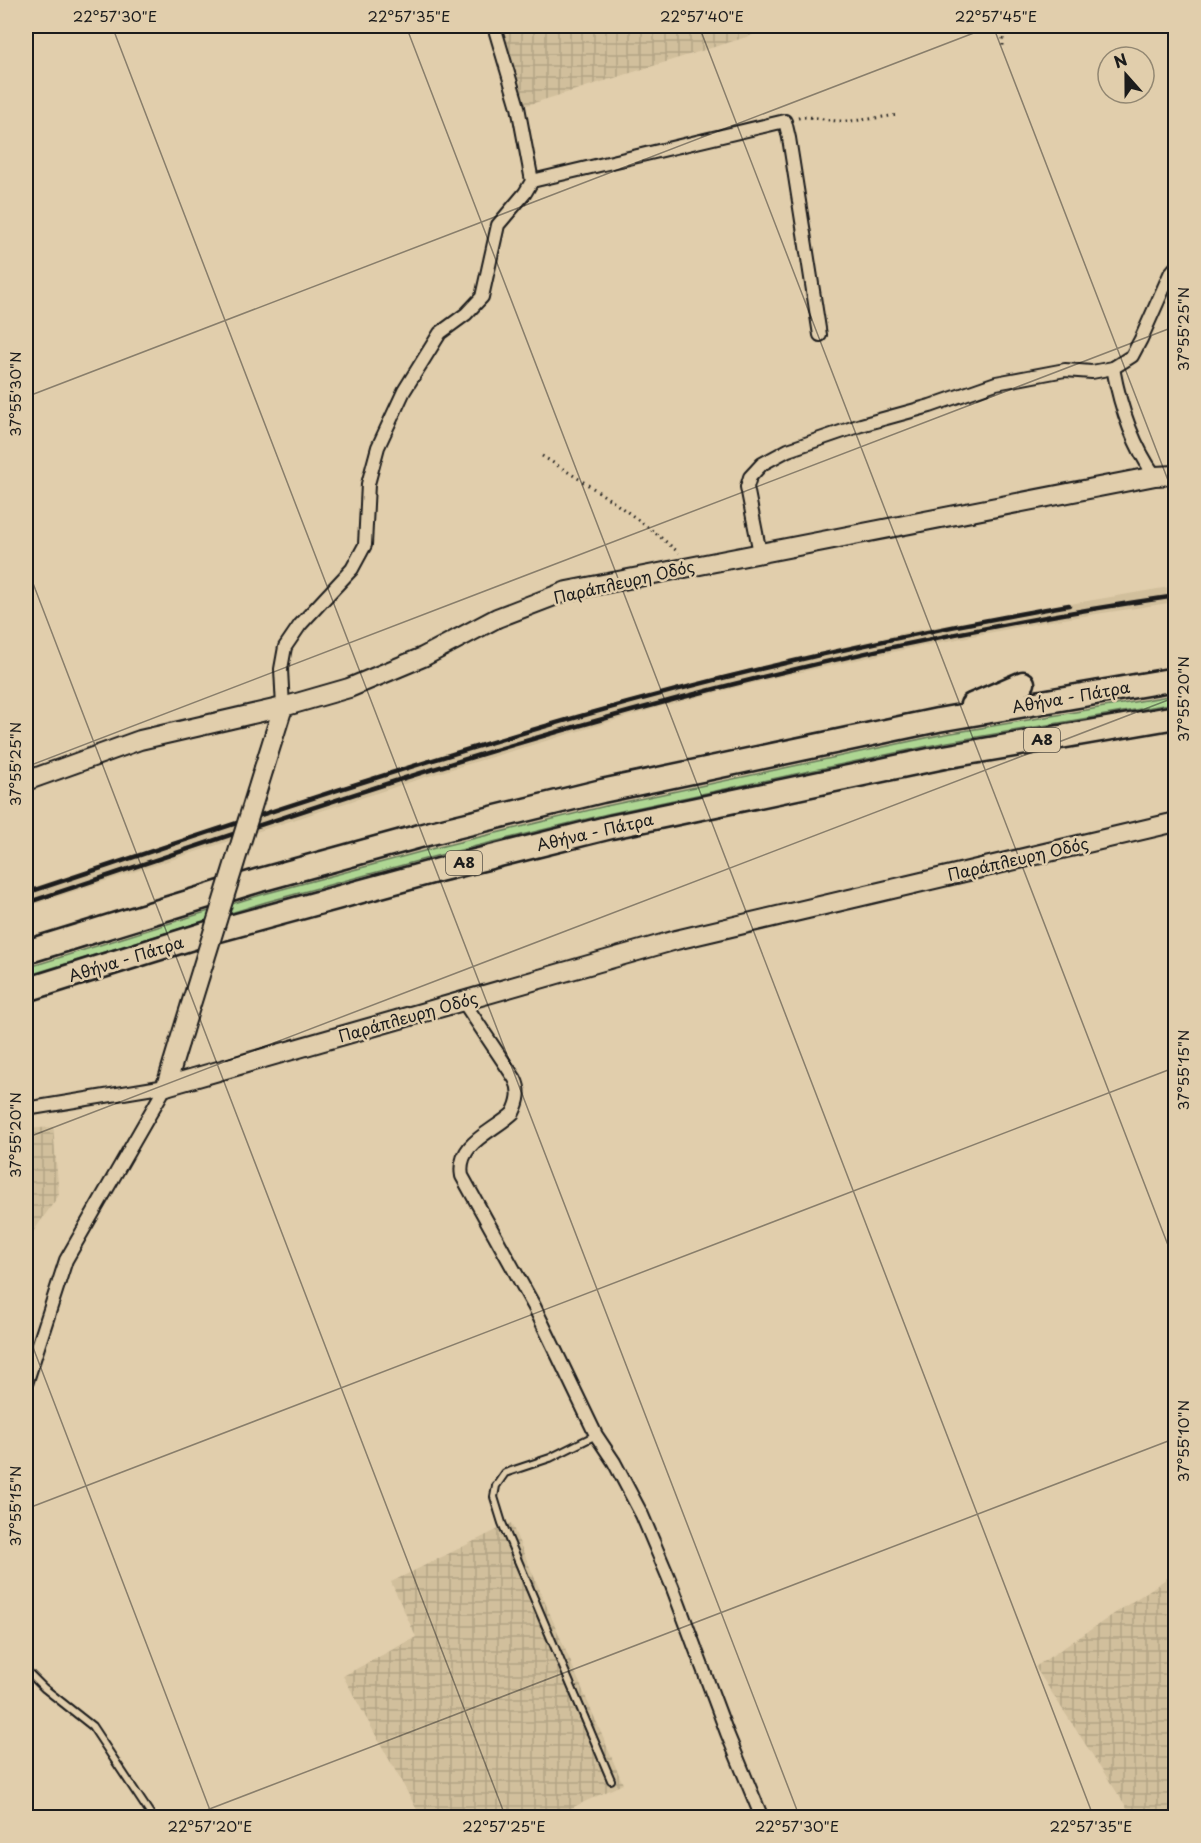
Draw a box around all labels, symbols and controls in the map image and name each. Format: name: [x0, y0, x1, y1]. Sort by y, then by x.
text: 22°57'30"E: [73, 4, 157, 27]
text: 22°57'35"E: [368, 4, 450, 27]
text: 22°57'40"E: [660, 4, 744, 27]
text: 22°57'45"E: [955, 4, 1037, 27]
north arrow: [1096, 45, 1156, 105]
text: N: [1110, 47, 1130, 74]
text: 37°55'25"N: [1171, 287, 1194, 371]
text: 37°55'30"N: [3, 351, 26, 437]
street label: Παράπλευρη Οδός: [551, 553, 697, 609]
text: 37°55'20"N: [1171, 656, 1194, 742]
street label: Αθήνα - Πάτρα: [1010, 674, 1132, 718]
text: 37°55'25"N: [3, 722, 26, 806]
road number: Α8: [1024, 728, 1060, 752]
street label: Αθήνα - Πάτρα: [534, 806, 656, 856]
street label: Παράπλευρη Οδός: [945, 830, 1091, 886]
road number: Α8: [446, 851, 482, 875]
street label: Αθήνα - Πάτρα: [65, 929, 187, 987]
street label: Παράπλευρη Οδός: [335, 985, 480, 1047]
text: 37°55'15"N: [1171, 1029, 1194, 1111]
text: 37°55'20"N: [3, 1092, 26, 1178]
text: 37°55'10"N: [1171, 1400, 1194, 1482]
text: 37°55'15"N: [3, 1465, 26, 1547]
text: 22°57'20"E: [168, 1814, 252, 1837]
text: 22°57'25"E: [462, 1814, 546, 1837]
text: 22°57'30"E: [755, 1814, 839, 1837]
text: 22°57'35"E: [1050, 1814, 1132, 1837]

